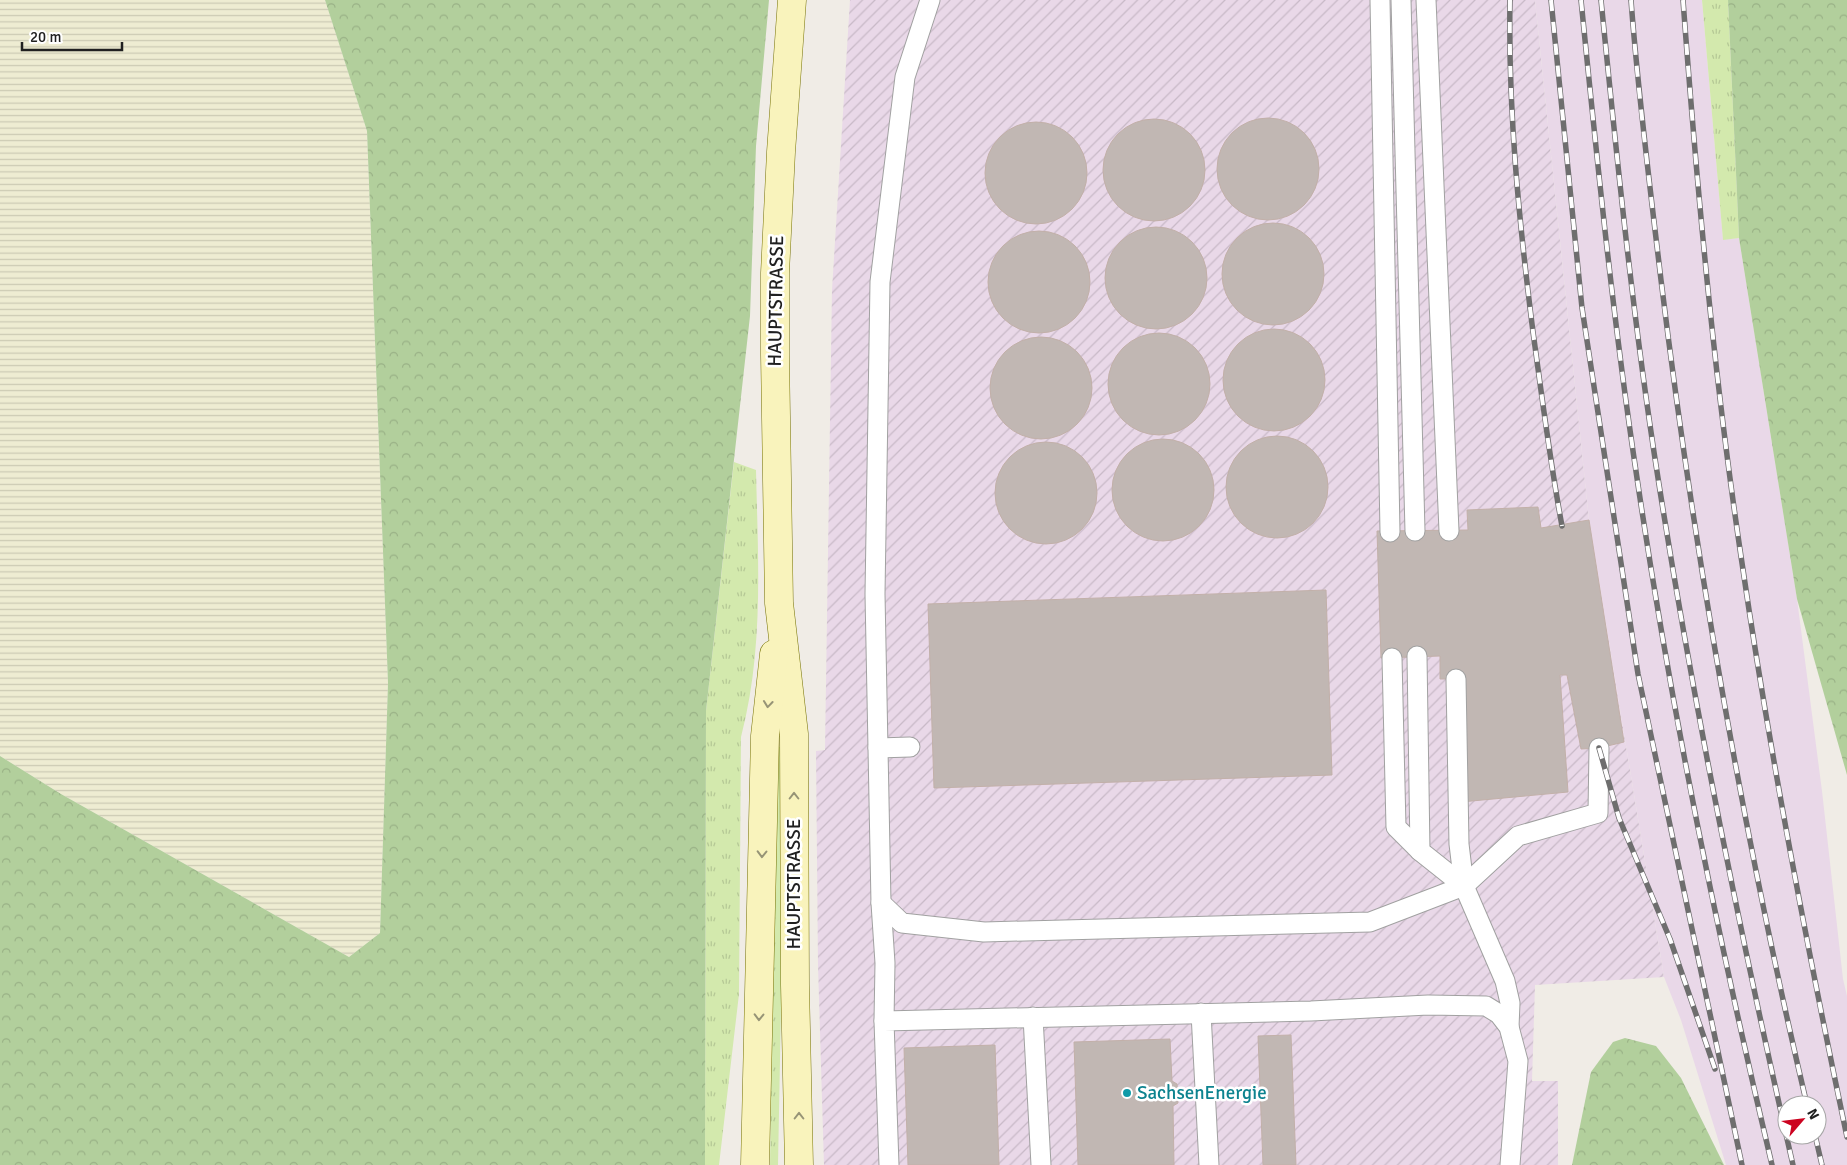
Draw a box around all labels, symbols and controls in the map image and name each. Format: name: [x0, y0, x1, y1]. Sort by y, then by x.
scale bar: [22, 20, 122, 52]
text: 20 m: [30, 28, 61, 46]
street label: HAUPTSTRASSE: [763, 235, 789, 367]
one-way arrow: [763, 700, 774, 708]
one-way arrow: [789, 792, 799, 800]
street label: HAUPTSTRASSE: [782, 818, 806, 950]
one-way arrow: [757, 850, 768, 858]
one-way arrow: [754, 1013, 764, 1021]
place label: SachsenEnergie: [1137, 1081, 1267, 1105]
marker: SachsenEnergie: [1121, 1087, 1133, 1099]
north arrow: [1777, 1095, 1827, 1145]
text: N: [1803, 1106, 1823, 1122]
one-way arrow: [794, 1112, 804, 1120]

